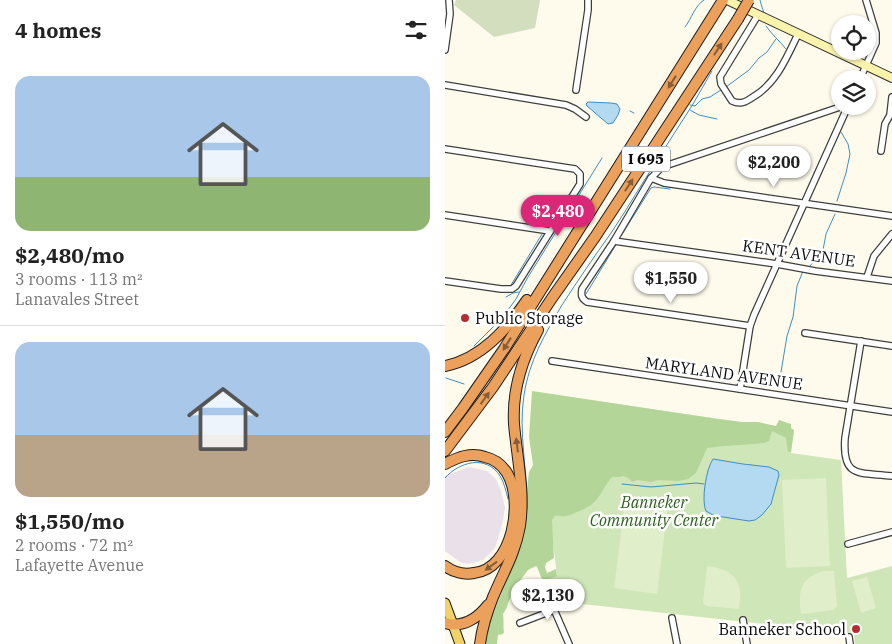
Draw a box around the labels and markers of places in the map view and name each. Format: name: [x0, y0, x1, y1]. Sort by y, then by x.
pin: $2,200: [733, 146, 815, 188]
pin: $2,480: [517, 194, 599, 237]
pin: $1,550: [630, 262, 712, 304]
place label: Public Storage: [475, 308, 583, 328]
marker: Public Storage: [459, 312, 471, 324]
pin: $2,130: [507, 578, 589, 621]
place label: Banneker School: [718, 619, 846, 639]
marker: Banneker School: [850, 623, 862, 635]

